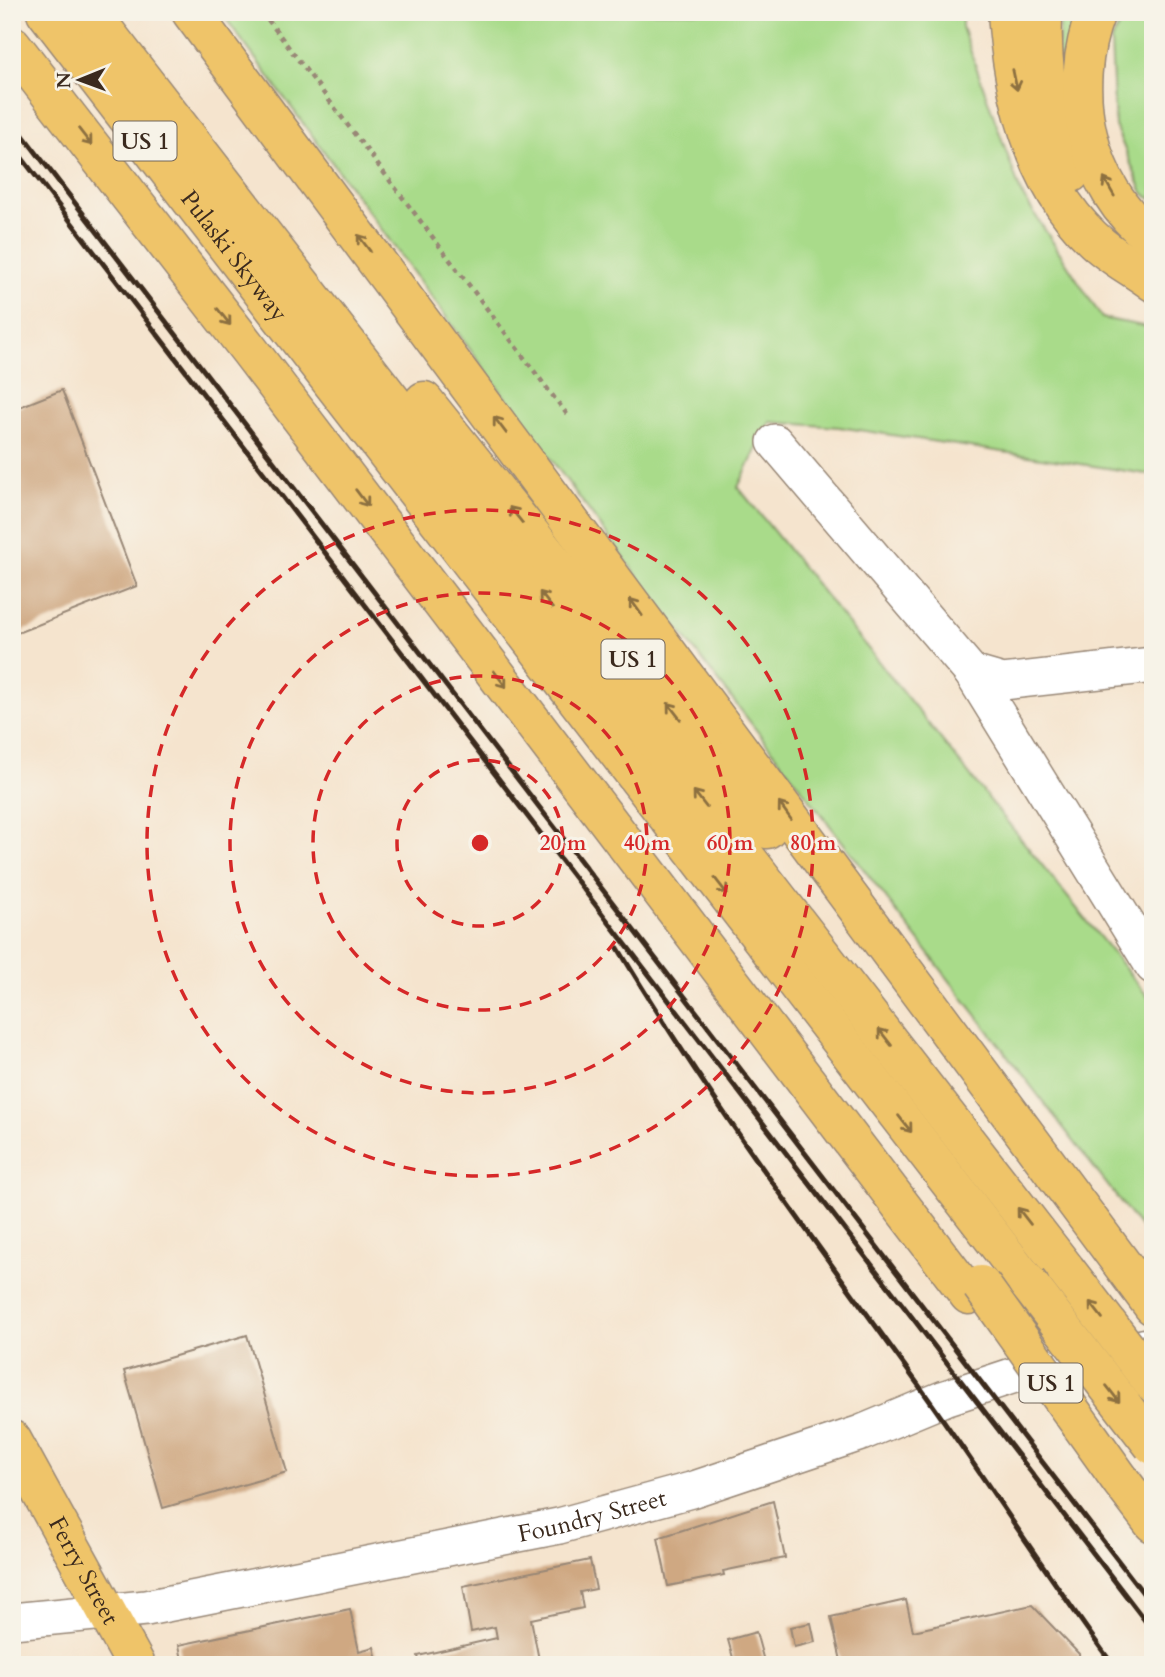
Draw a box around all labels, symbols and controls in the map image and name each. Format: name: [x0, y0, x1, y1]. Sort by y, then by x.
north arrow: [46, 46, 116, 116]
one-way arrow: [1009, 68, 1023, 91]
text: N: [51, 71, 77, 89]
road number: US 1: [114, 122, 176, 160]
one-way arrow: [77, 127, 92, 146]
one-way arrow: [1102, 178, 1116, 198]
street label: Pulaski Skyway: [173, 184, 295, 329]
one-way arrow: [357, 234, 371, 253]
one-way arrow: [217, 307, 232, 325]
one-way arrow: [493, 416, 508, 435]
one-way arrow: [354, 488, 369, 507]
one-way arrow: [509, 506, 524, 524]
one-way arrow: [538, 591, 553, 610]
one-way arrow: [629, 598, 644, 617]
road number: US 1: [602, 639, 664, 678]
one-way arrow: [492, 669, 507, 687]
one-way arrow: [667, 702, 682, 721]
one-way arrow: [693, 790, 708, 809]
one-way arrow: [778, 802, 792, 821]
text: 20 m: [540, 829, 587, 858]
text: 40 m: [624, 829, 671, 858]
text: 60 m: [707, 829, 754, 858]
text: 80 m: [790, 829, 837, 858]
centre of rings: [468, 831, 492, 855]
one-way arrow: [714, 876, 729, 895]
one-way arrow: [877, 1028, 892, 1046]
one-way arrow: [898, 1114, 913, 1133]
one-way arrow: [1017, 1208, 1032, 1226]
one-way arrow: [1089, 1301, 1104, 1319]
road number: US 1: [1020, 1364, 1082, 1402]
one-way arrow: [1106, 1385, 1121, 1403]
street label: Foundry Street: [515, 1481, 670, 1551]
street label: Ferry Street: [40, 1511, 127, 1631]

